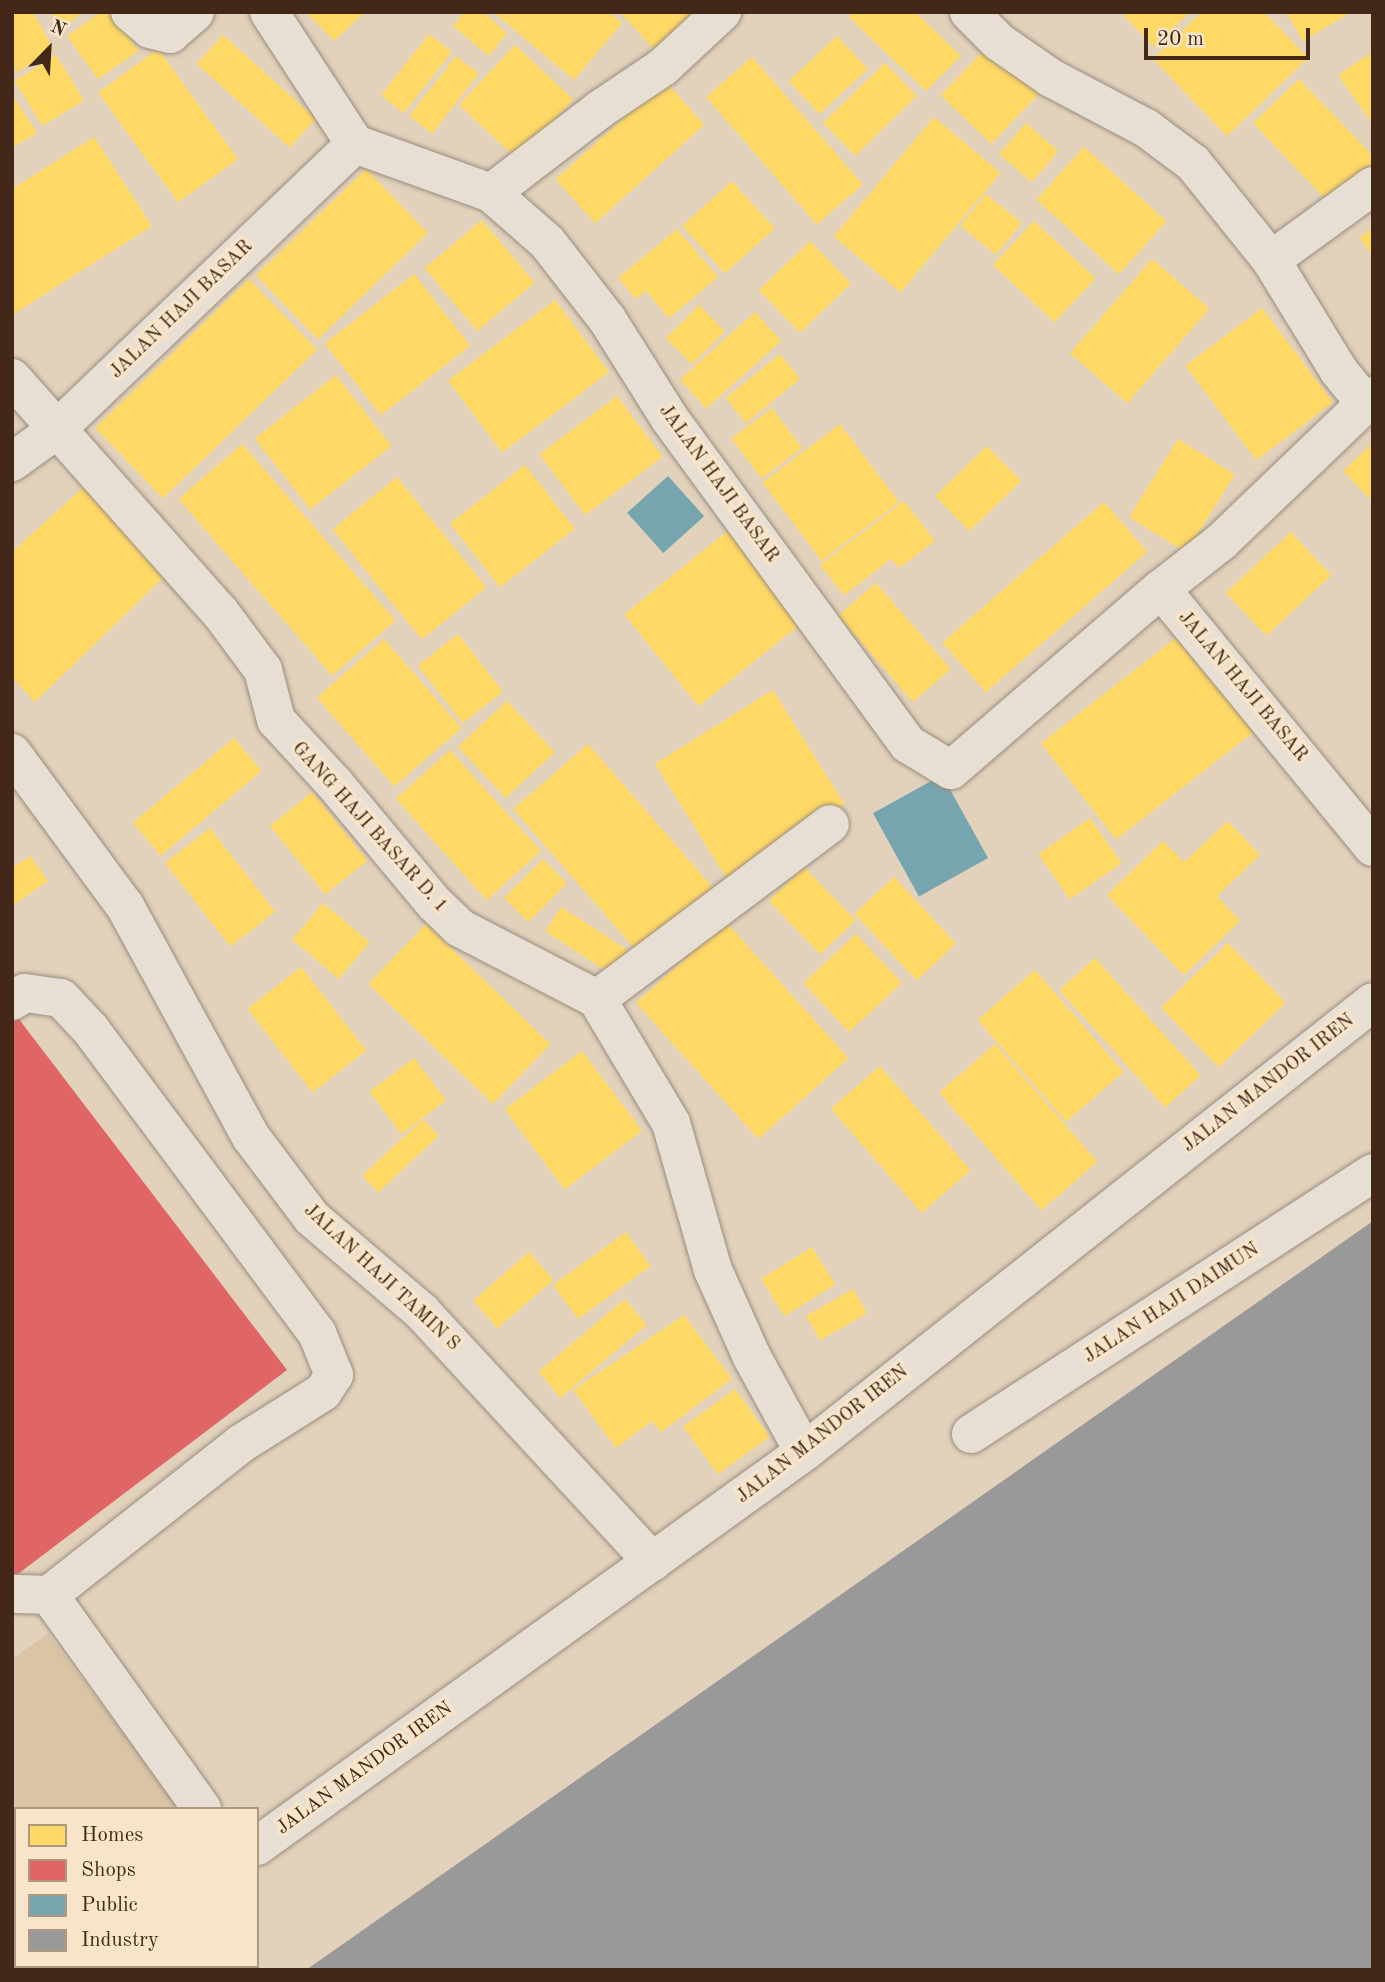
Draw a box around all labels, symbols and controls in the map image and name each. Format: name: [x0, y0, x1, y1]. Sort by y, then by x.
north arrow: [14, 14, 84, 84]
scale bar: [1147, 14, 1313, 58]
text: N: [47, 18, 68, 41]
text: 20 m: [1157, 29, 1204, 50]
street label: JALAN HAJI BASAR: [106, 236, 258, 384]
street label: JALAN HAJI BASAR: [653, 401, 783, 567]
street label: JALAN HAJI BASAR: [1172, 607, 1312, 767]
street label: GANG HAJI BASAR D. 1: [286, 738, 452, 918]
street label: JALAN MANDOR IREN: [1179, 1010, 1359, 1158]
street label: JALAN HAJI TAMIN S: [298, 1200, 464, 1356]
street label: JALAN HAJI DAIMUN: [1080, 1239, 1264, 1369]
street label: JALAN MANDOR IREN: [733, 1361, 913, 1509]
street label: JALAN MANDOR IREN: [273, 1698, 457, 1840]
legend: [14, 1807, 259, 1968]
text: Homes: [81, 1825, 143, 1846]
text: Shops: [81, 1860, 136, 1881]
text: Public: [81, 1895, 138, 1916]
text: Industry: [81, 1930, 159, 1951]

